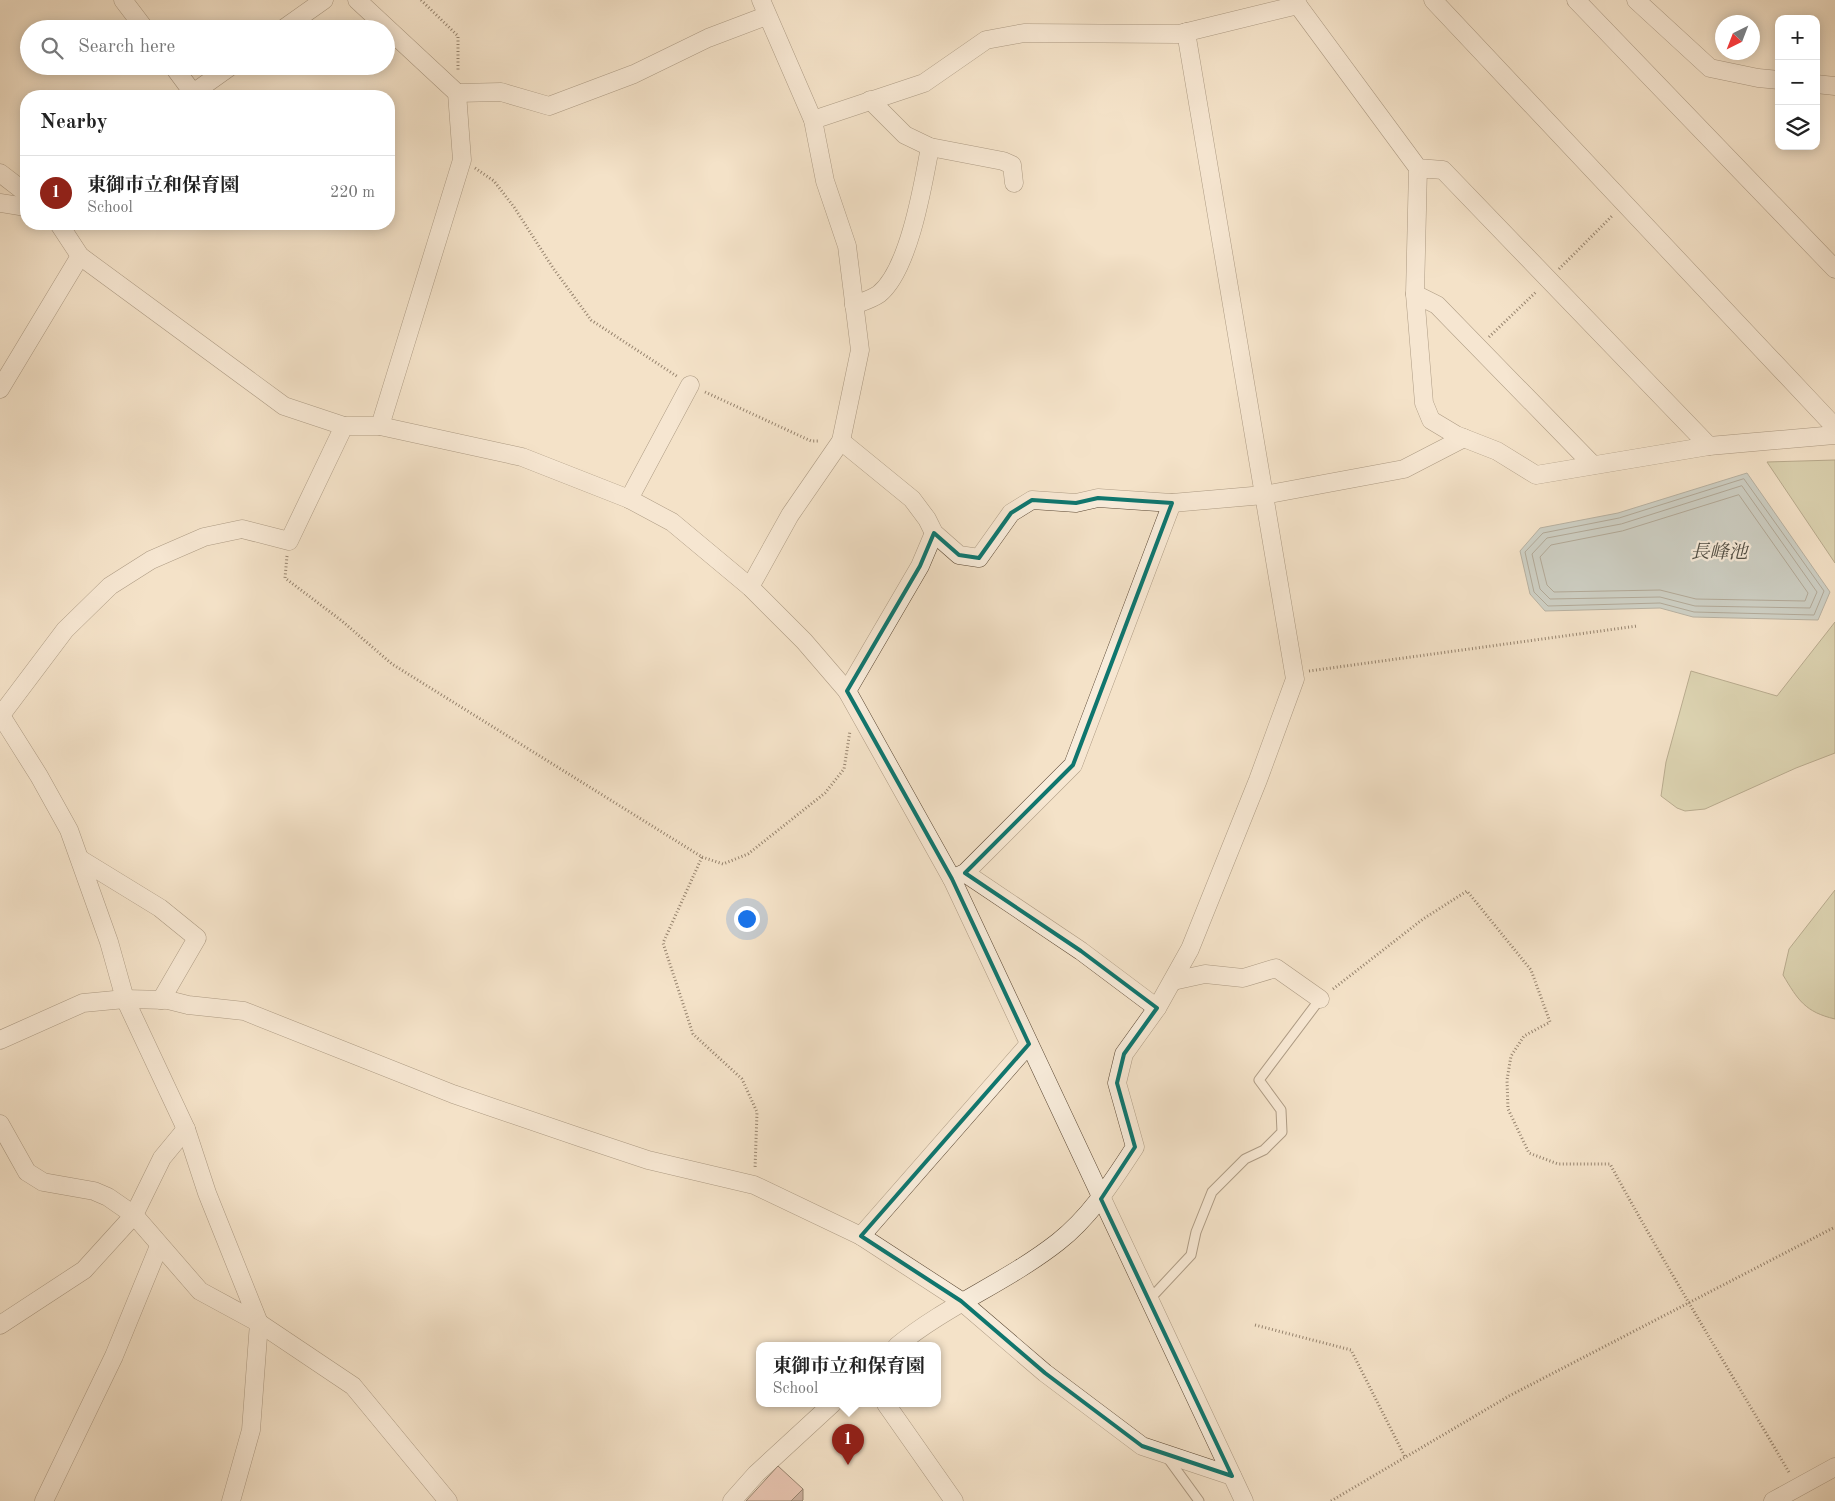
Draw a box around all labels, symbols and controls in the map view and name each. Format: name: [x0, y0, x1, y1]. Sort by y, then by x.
north arrow: [1715, 15, 1760, 60]
map controls: [1775, 15, 1820, 150]
button: +: [1775, 15, 1820, 60]
search box: [20, 20, 395, 75]
icon: search: [38, 34, 66, 62]
text: Search here: [78, 38, 175, 57]
button: −: [1775, 60, 1820, 105]
button: layers: [1775, 105, 1820, 150]
text: Nearby: [40, 112, 108, 133]
text: 東御市立和保育園: [87, 177, 239, 196]
text: 1: [51, 185, 61, 201]
text: 220 m: [330, 185, 375, 201]
text: School: [87, 200, 133, 216]
water label: 長峰池: [1690, 542, 1749, 563]
your location: [734, 906, 760, 932]
popup: [756, 1342, 941, 1407]
text: 東御市立和保育園: [772, 1358, 925, 1377]
text: School: [772, 1381, 818, 1397]
pin: 1: [832, 1424, 864, 1465]

